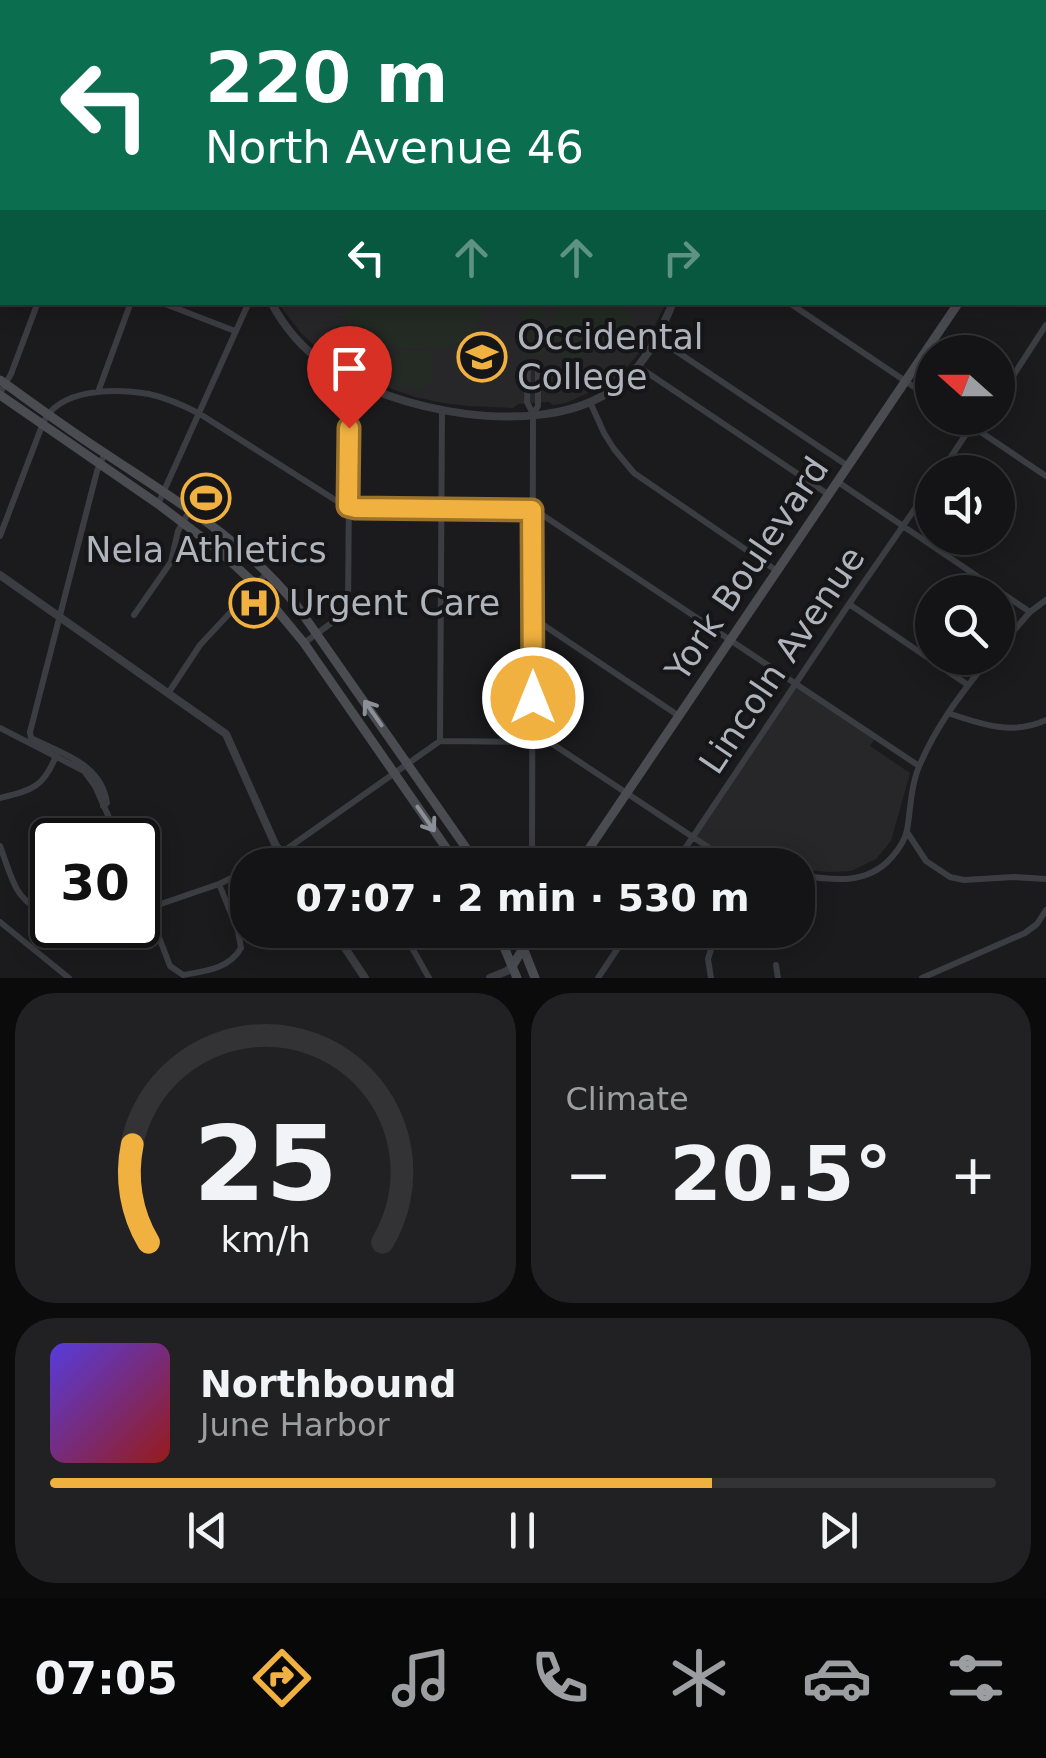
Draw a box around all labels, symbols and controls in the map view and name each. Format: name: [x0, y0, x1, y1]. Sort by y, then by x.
text: 220 m: [205, 37, 448, 119]
icon: left: [40, 40, 170, 170]
text: North Avenue 46: [205, 121, 584, 174]
icon: left: [339, 230, 394, 285]
icon: ahead: [444, 230, 499, 285]
icon: ahead: [549, 230, 604, 285]
icon: right: [654, 230, 709, 285]
place label: Occidental College: [517, 317, 704, 397]
pin: [307, 326, 392, 429]
school or university icon: Occidental College: [456, 331, 508, 383]
north arrow: [915, 335, 1015, 435]
map controls: [915, 335, 1015, 675]
icon: arrive: [322, 341, 377, 396]
street label: York Boulevard: [657, 450, 837, 689]
button: sound: [915, 455, 1015, 555]
sports icon: Nela Athletics: [180, 472, 232, 524]
place label: Nela Athletics: [85, 530, 327, 570]
street label: Lincoln Avenue: [691, 539, 873, 781]
button: search: [915, 575, 1015, 675]
hospital icon: Urgent Care: [228, 577, 280, 629]
place label: Urgent Care: [289, 583, 500, 623]
position arrow: [481, 646, 585, 750]
one-way arrow: [363, 700, 384, 728]
one-way arrow: [415, 805, 436, 833]
speed limit sign: 30: [30, 818, 160, 948]
text: 07:07 · 2 min · 530 m: [295, 876, 750, 920]
text: Climate: [566, 1080, 689, 1118]
text: 25: [193, 1103, 338, 1225]
text: 20.5°: [669, 1130, 892, 1218]
text: −: [566, 1143, 612, 1207]
text: +: [950, 1143, 996, 1207]
text: km/h: [220, 1219, 310, 1260]
text: Northbound: [200, 1362, 456, 1406]
text: June Harbor: [200, 1406, 390, 1444]
icon: previous: [180, 1503, 235, 1558]
icon: pause: [495, 1503, 550, 1558]
icon: next: [811, 1503, 866, 1558]
icon: directions: [247, 1643, 317, 1713]
icon: music: [386, 1643, 456, 1713]
icon: phone: [525, 1643, 595, 1713]
icon: climate: [664, 1643, 734, 1713]
icon: car: [802, 1643, 872, 1713]
icon: filters: [941, 1643, 1011, 1713]
text: 07:05: [34, 1652, 178, 1705]

